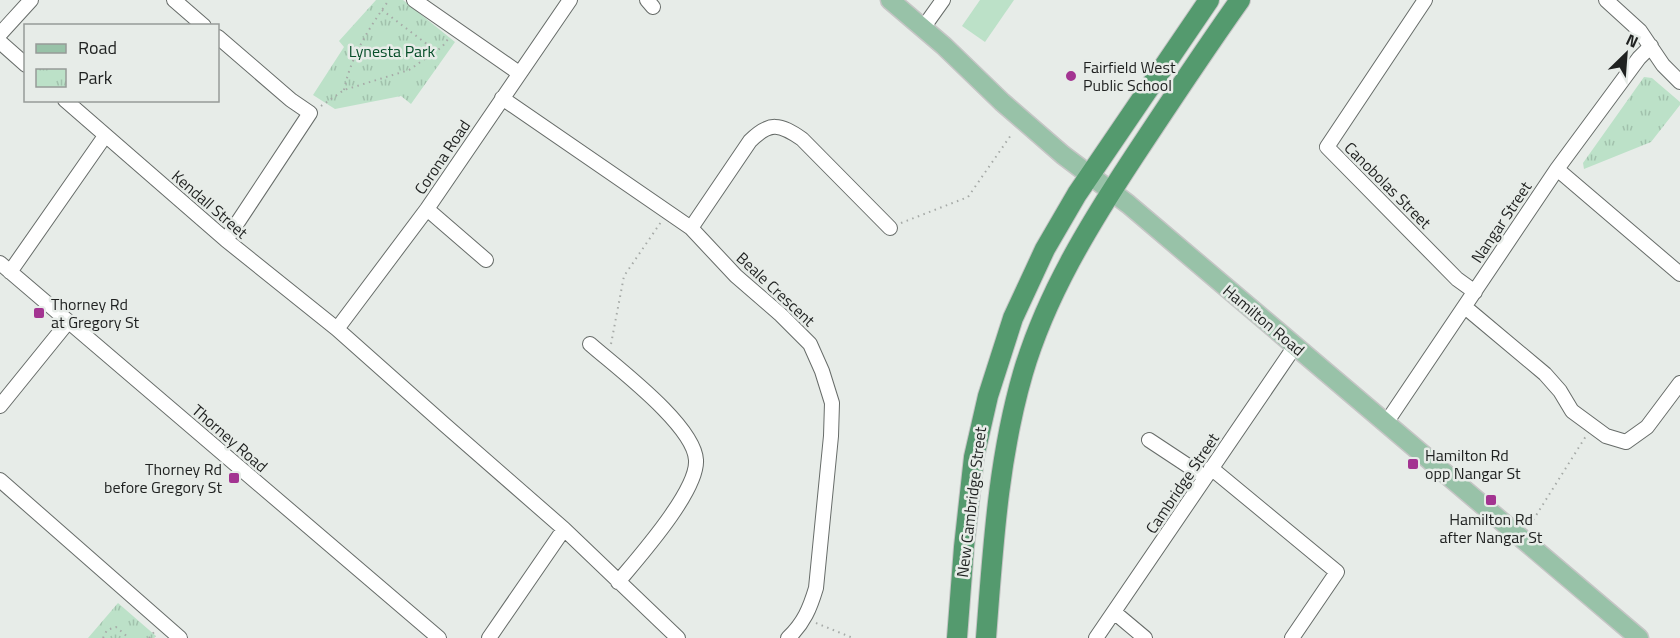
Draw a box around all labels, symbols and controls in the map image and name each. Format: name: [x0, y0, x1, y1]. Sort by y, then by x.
legend: [24, 24, 219, 102]
north arrow: [1596, 24, 1656, 84]
text: N: [1622, 27, 1642, 54]
text: Road: [78, 34, 117, 61]
park label: Lynesta Park: [349, 39, 436, 63]
place label: Fairfield West Public School: [1083, 55, 1176, 97]
text: Park: [78, 64, 113, 91]
marker: Fairfield West Public School: [1064, 69, 1078, 83]
street label: Corona Road: [408, 115, 476, 199]
street label: Canobolas Street: [1339, 136, 1437, 234]
street label: Kendall Street: [167, 164, 254, 244]
street label: Nangar Street: [1465, 176, 1537, 268]
street label: Beale Crescent: [731, 246, 821, 332]
street label: Hamilton Road: [1218, 279, 1310, 361]
place label: Thorney Rd at Gregory St: [51, 292, 139, 334]
marker: Thorney Rd at Gregory St: [32, 306, 46, 320]
street label: Thorney Road: [187, 398, 273, 478]
street label: New Cambridge Street: [950, 425, 992, 579]
street label: Cambridge Street: [1139, 427, 1225, 538]
place label: Hamilton Rd opp Nangar St: [1425, 443, 1521, 485]
place label: Thorney Rd before Gregory St: [104, 457, 222, 499]
marker: Hamilton Rd opp Nangar St: [1406, 457, 1420, 471]
marker: Thorney Rd before Gregory St: [227, 471, 241, 485]
marker: Hamilton Rd after Nangar St: [1484, 493, 1498, 507]
place label: Hamilton Rd after Nangar St: [1440, 507, 1543, 549]

